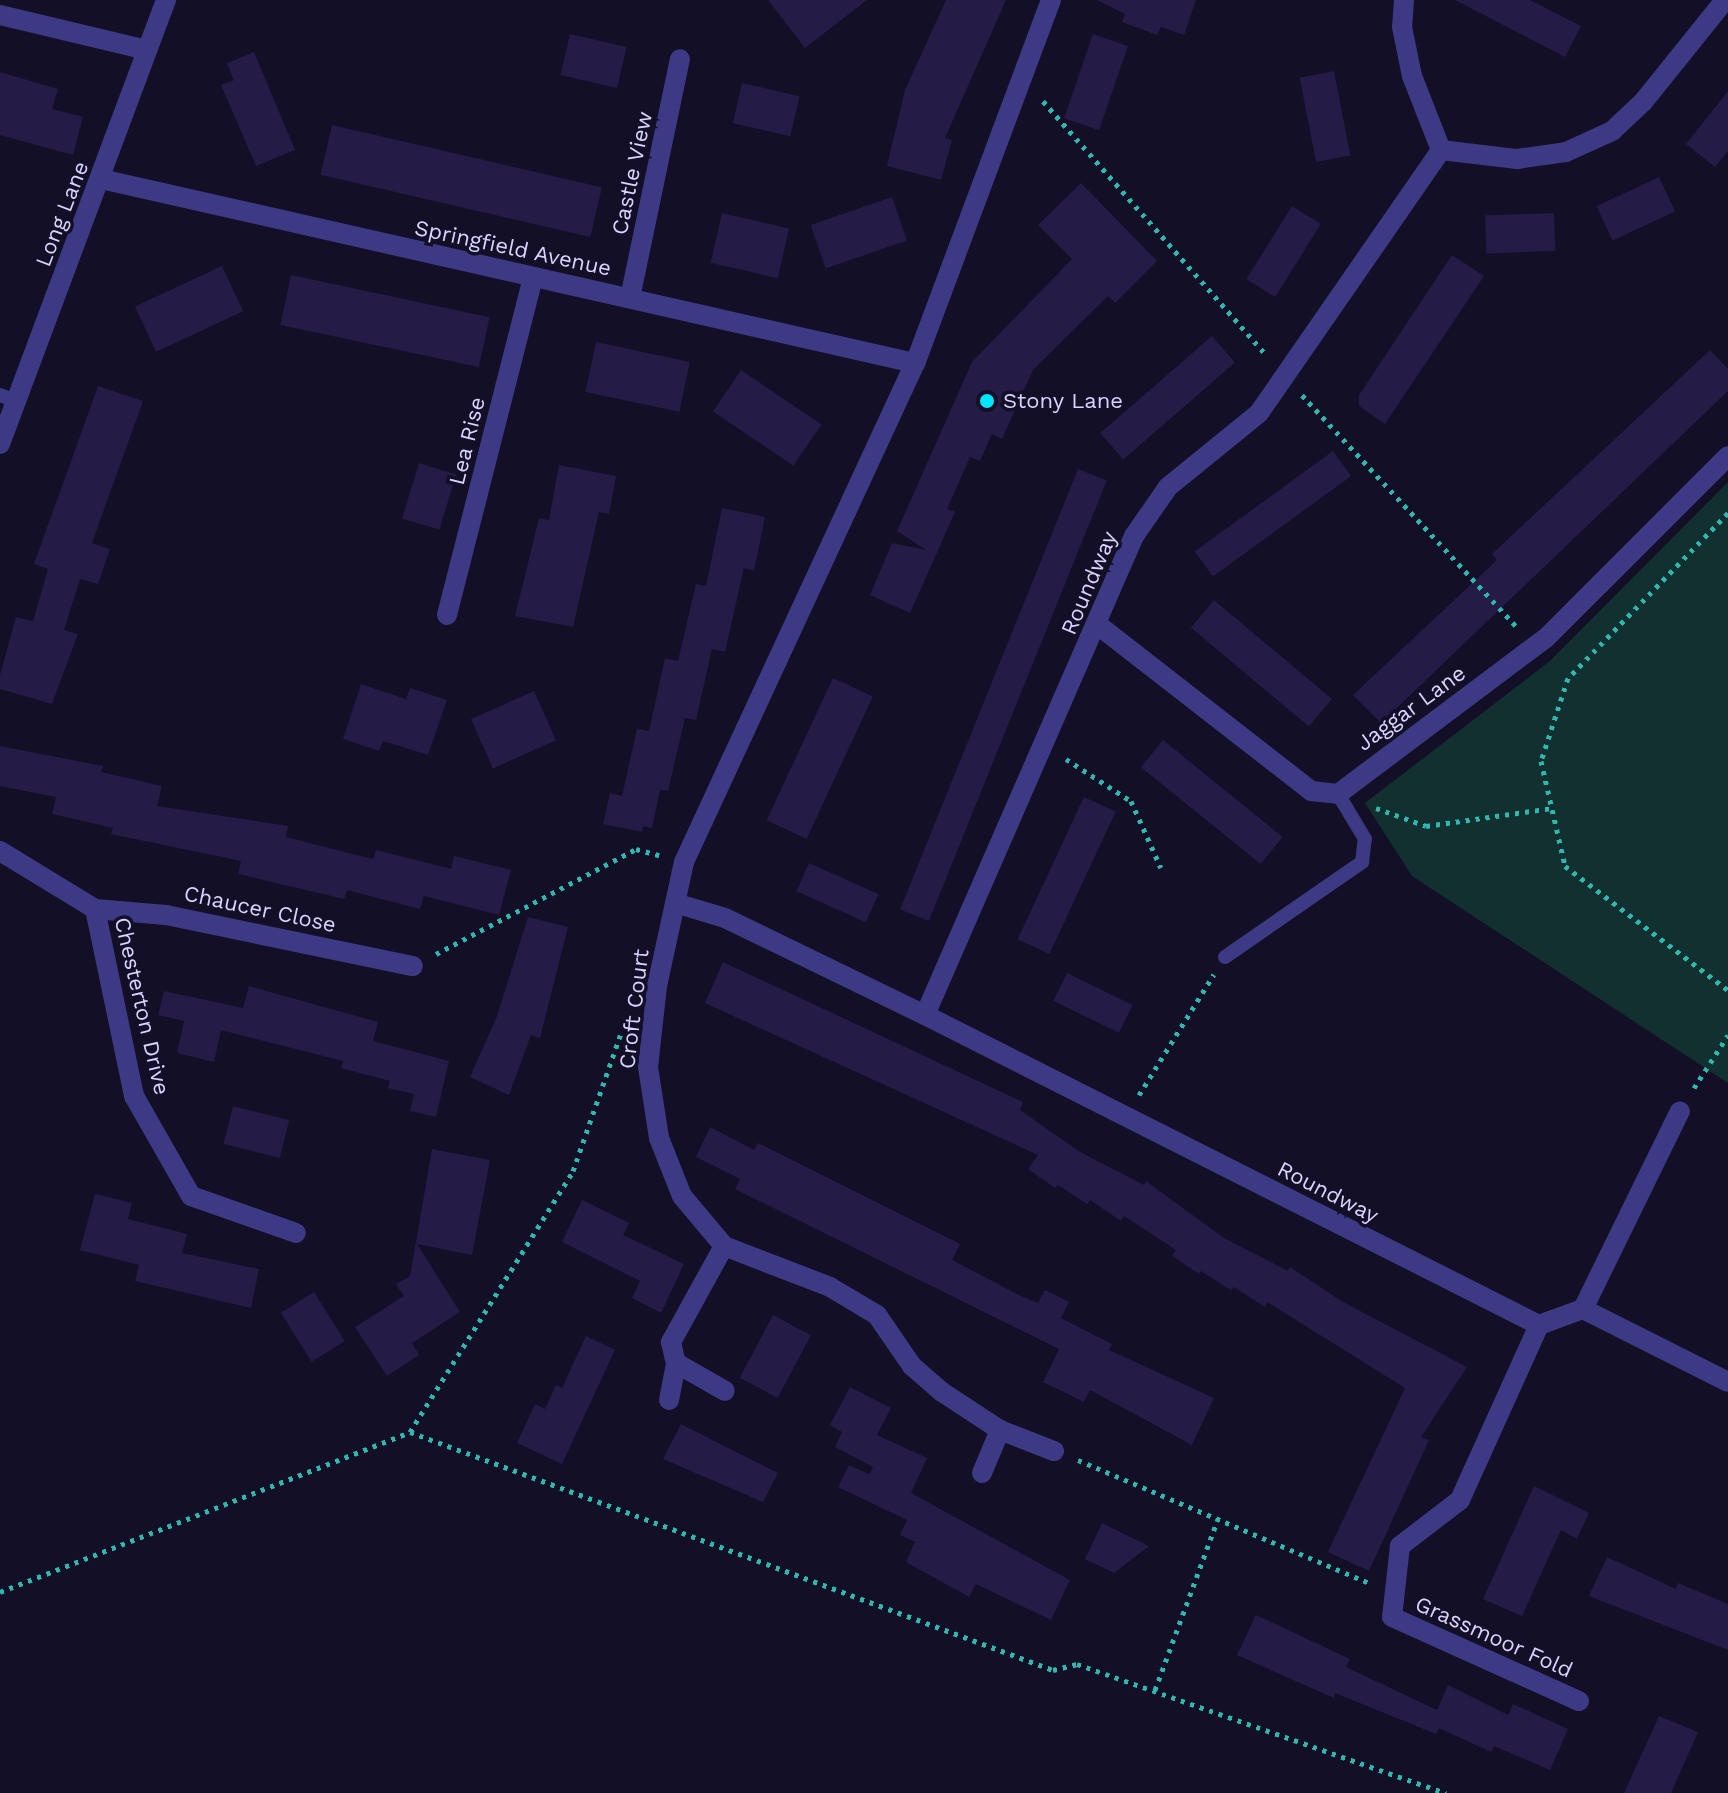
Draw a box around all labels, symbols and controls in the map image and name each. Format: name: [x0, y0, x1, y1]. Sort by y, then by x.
street label: Castle View: [606, 109, 658, 237]
street label: Long Lane: [30, 158, 94, 270]
street label: Springfield Avenue: [412, 214, 614, 282]
place label: Stony Lane: [1003, 388, 1124, 414]
marker: Stony Lane: [978, 392, 996, 410]
street label: Lea Rise: [443, 394, 491, 488]
street label: Roundway: [1055, 527, 1123, 639]
street label: Jaggar Lane: [1351, 659, 1471, 757]
street label: Chaucer Close: [181, 880, 339, 938]
street label: Chesterton Drive: [109, 915, 175, 1097]
street label: Croft Court: [614, 948, 654, 1070]
street label: Roundway: [1273, 1155, 1383, 1229]
street label: Grassmoor Fold: [1411, 1590, 1577, 1684]

